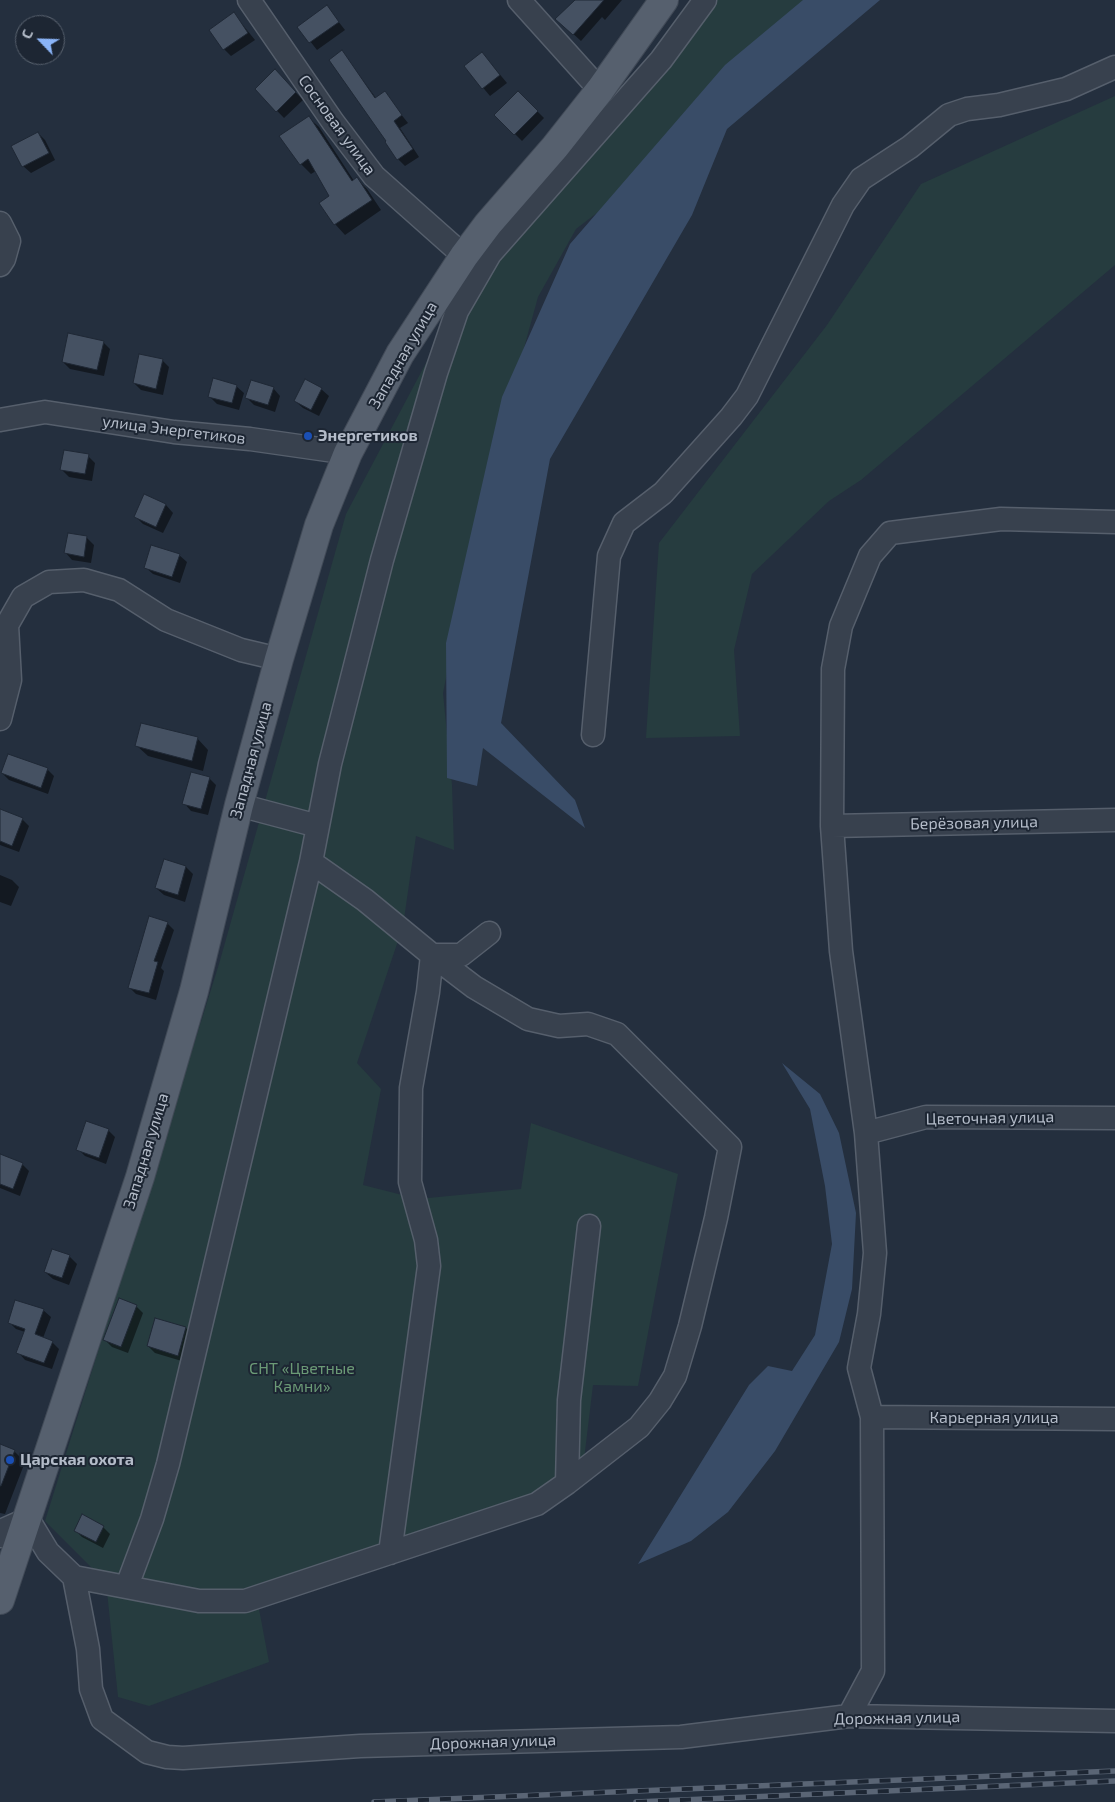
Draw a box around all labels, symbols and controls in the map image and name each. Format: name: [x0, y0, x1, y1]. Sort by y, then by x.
north arrow: [15, 15, 65, 65]
text: С: [17, 27, 36, 41]
street label: Сосновая улица: [294, 71, 380, 179]
street label: Западная улица: [365, 298, 441, 412]
street label: улица Энергетиков: [101, 412, 247, 448]
place label: Энергетиков: [318, 426, 418, 446]
marker: Энергетиков: [302, 430, 314, 442]
street label: Западная улица: [226, 699, 276, 821]
street label: Берёзовая улица: [910, 812, 1038, 834]
street label: Западная улица: [119, 1091, 173, 1211]
street label: Цветочная улица: [926, 1107, 1054, 1129]
park label: СНТ «Цветные Камни»: [249, 1359, 355, 1397]
street label: Карьерная улица: [929, 1408, 1059, 1428]
place label: Царская охота: [20, 1450, 134, 1470]
marker: Царская охота: [4, 1454, 16, 1466]
street label: Дорожная улица: [834, 1707, 960, 1729]
street label: Дорожная улица: [430, 1730, 556, 1754]

